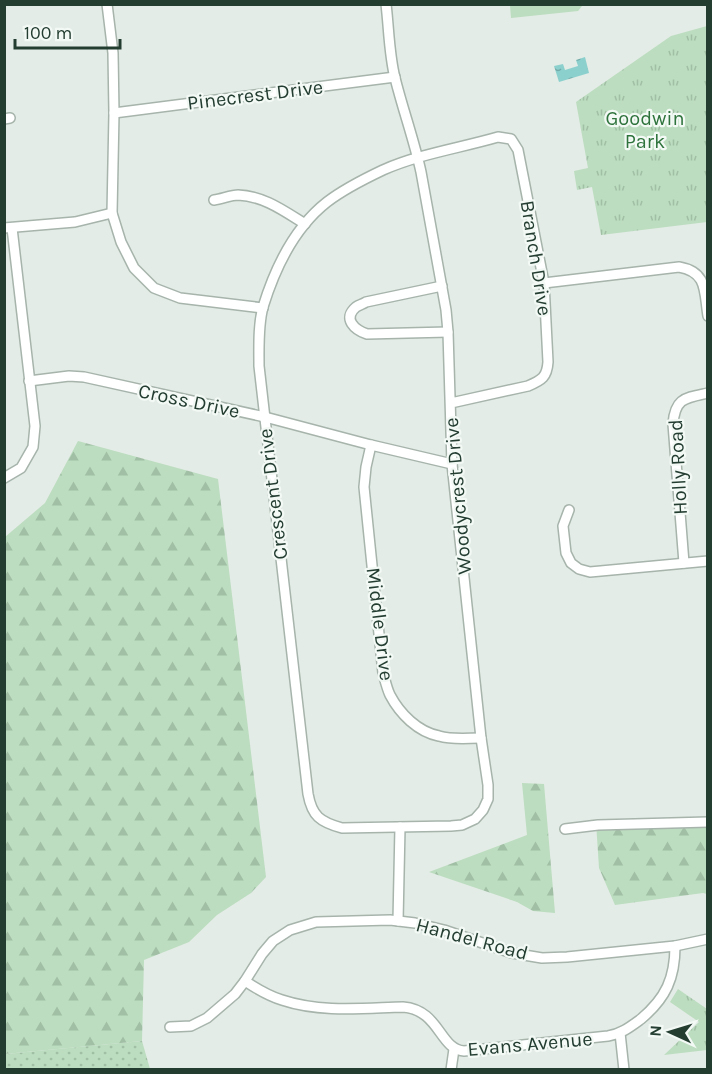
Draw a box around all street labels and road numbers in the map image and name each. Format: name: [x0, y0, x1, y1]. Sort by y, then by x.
street label: Pinecrest Drive: [186, 75, 324, 115]
street label: Branch Drive: [516, 199, 556, 317]
street label: Cross Drive: [136, 379, 242, 423]
street label: Woodycrest Drive: [440, 417, 476, 575]
street label: Holly Road: [664, 419, 692, 515]
street label: Crescent Drive: [254, 427, 292, 561]
street label: Middle Drive: [362, 566, 398, 682]
street label: Handel Road: [413, 913, 531, 965]
street label: Evans Avenue: [467, 1027, 593, 1061]

